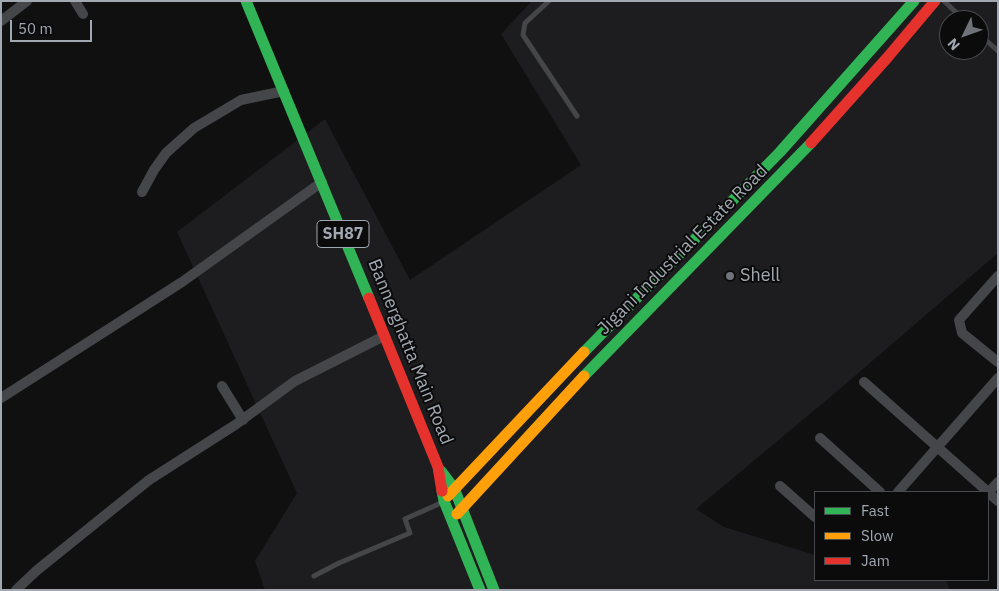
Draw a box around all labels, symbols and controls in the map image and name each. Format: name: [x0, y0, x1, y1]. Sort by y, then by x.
scale bar: [12, 10, 95, 42]
north arrow: [939, 10, 989, 60]
text: 50 m: [18, 19, 53, 38]
text: N: [944, 35, 964, 54]
street label: Jigani Industrial Estate Road: [594, 161, 772, 339]
road number: SH87: [317, 220, 369, 248]
street label: Bannerghatta Main Road: [363, 256, 457, 448]
place label: Shell: [740, 265, 780, 287]
marker: Shell: [724, 270, 736, 282]
legend: [814, 491, 989, 581]
text: Fast: [861, 501, 889, 520]
text: Slow: [861, 526, 894, 545]
text: Jam: [861, 551, 890, 570]

